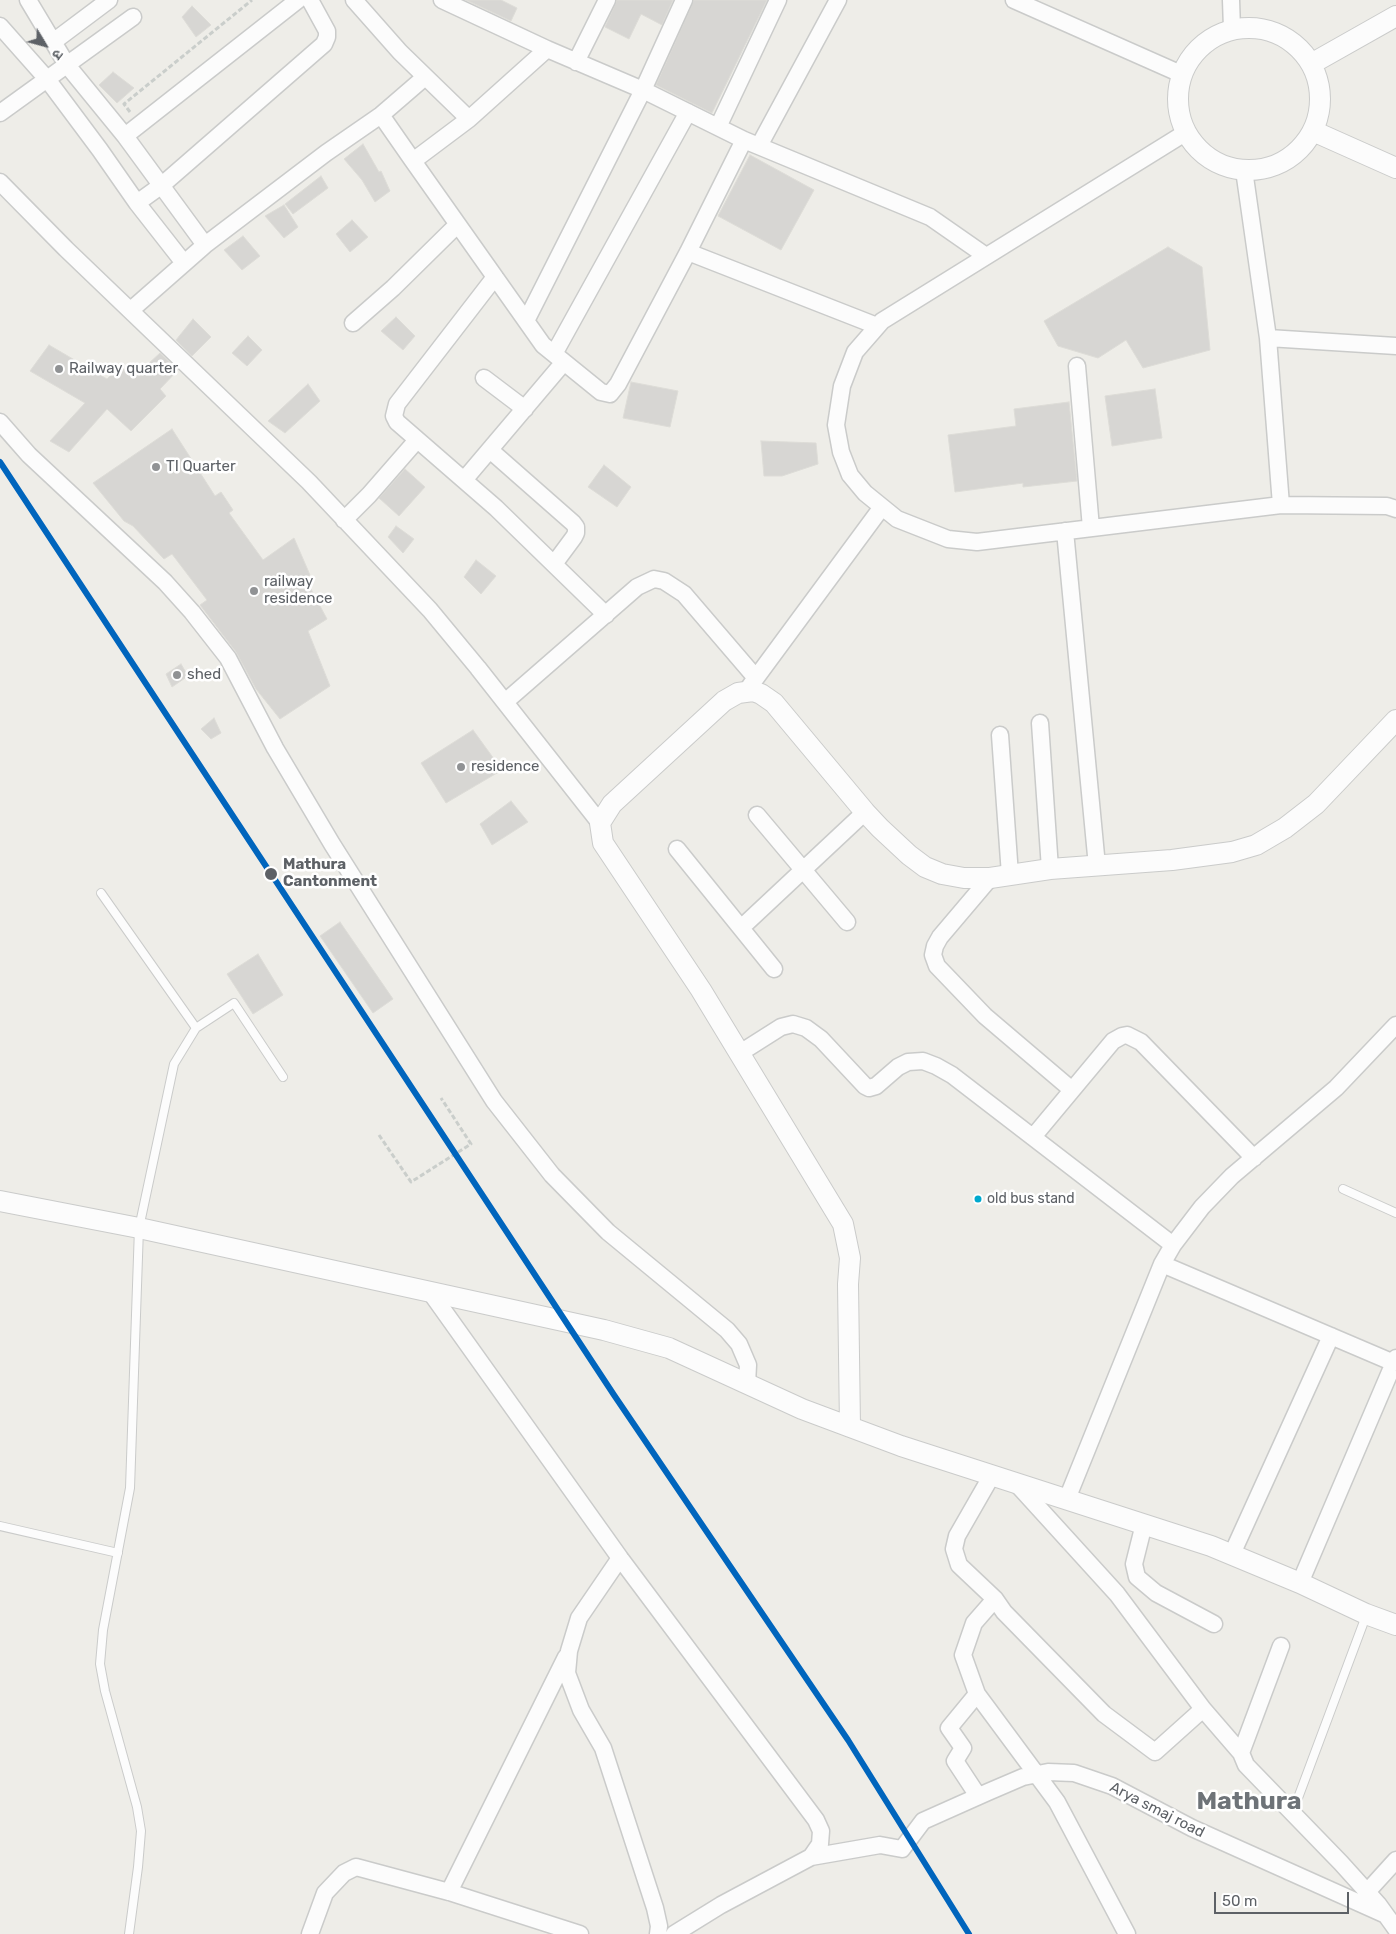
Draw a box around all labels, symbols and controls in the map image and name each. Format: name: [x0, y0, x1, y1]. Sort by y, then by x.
north arrow: [20, 20, 70, 70]
text: उ: [48, 46, 67, 63]
place label: Railway quarter: [69, 360, 178, 378]
marker: Railway quarter: [53, 363, 65, 375]
place label: TI Quarter: [166, 458, 236, 476]
marker: TI Quarter: [150, 461, 162, 473]
place label: railway residence: [264, 573, 332, 608]
marker: railway residence: [248, 585, 260, 597]
place label: shed: [187, 666, 221, 684]
marker: shed: [171, 669, 183, 681]
place label: residence: [471, 758, 539, 776]
marker: residence: [455, 761, 467, 773]
place label: Mathura Cantonment: [283, 856, 377, 891]
marker: Mathura Cantonment: [263, 866, 279, 882]
place label: old bus stand: [987, 1191, 1075, 1207]
marker: old bus stand: [973, 1194, 983, 1204]
street label: Arya smaj road: [1107, 1778, 1207, 1842]
district label: Mathura: [1196, 1787, 1302, 1817]
scale bar: [1216, 1882, 1351, 1914]
text: 50 m: [1222, 1892, 1257, 1910]

